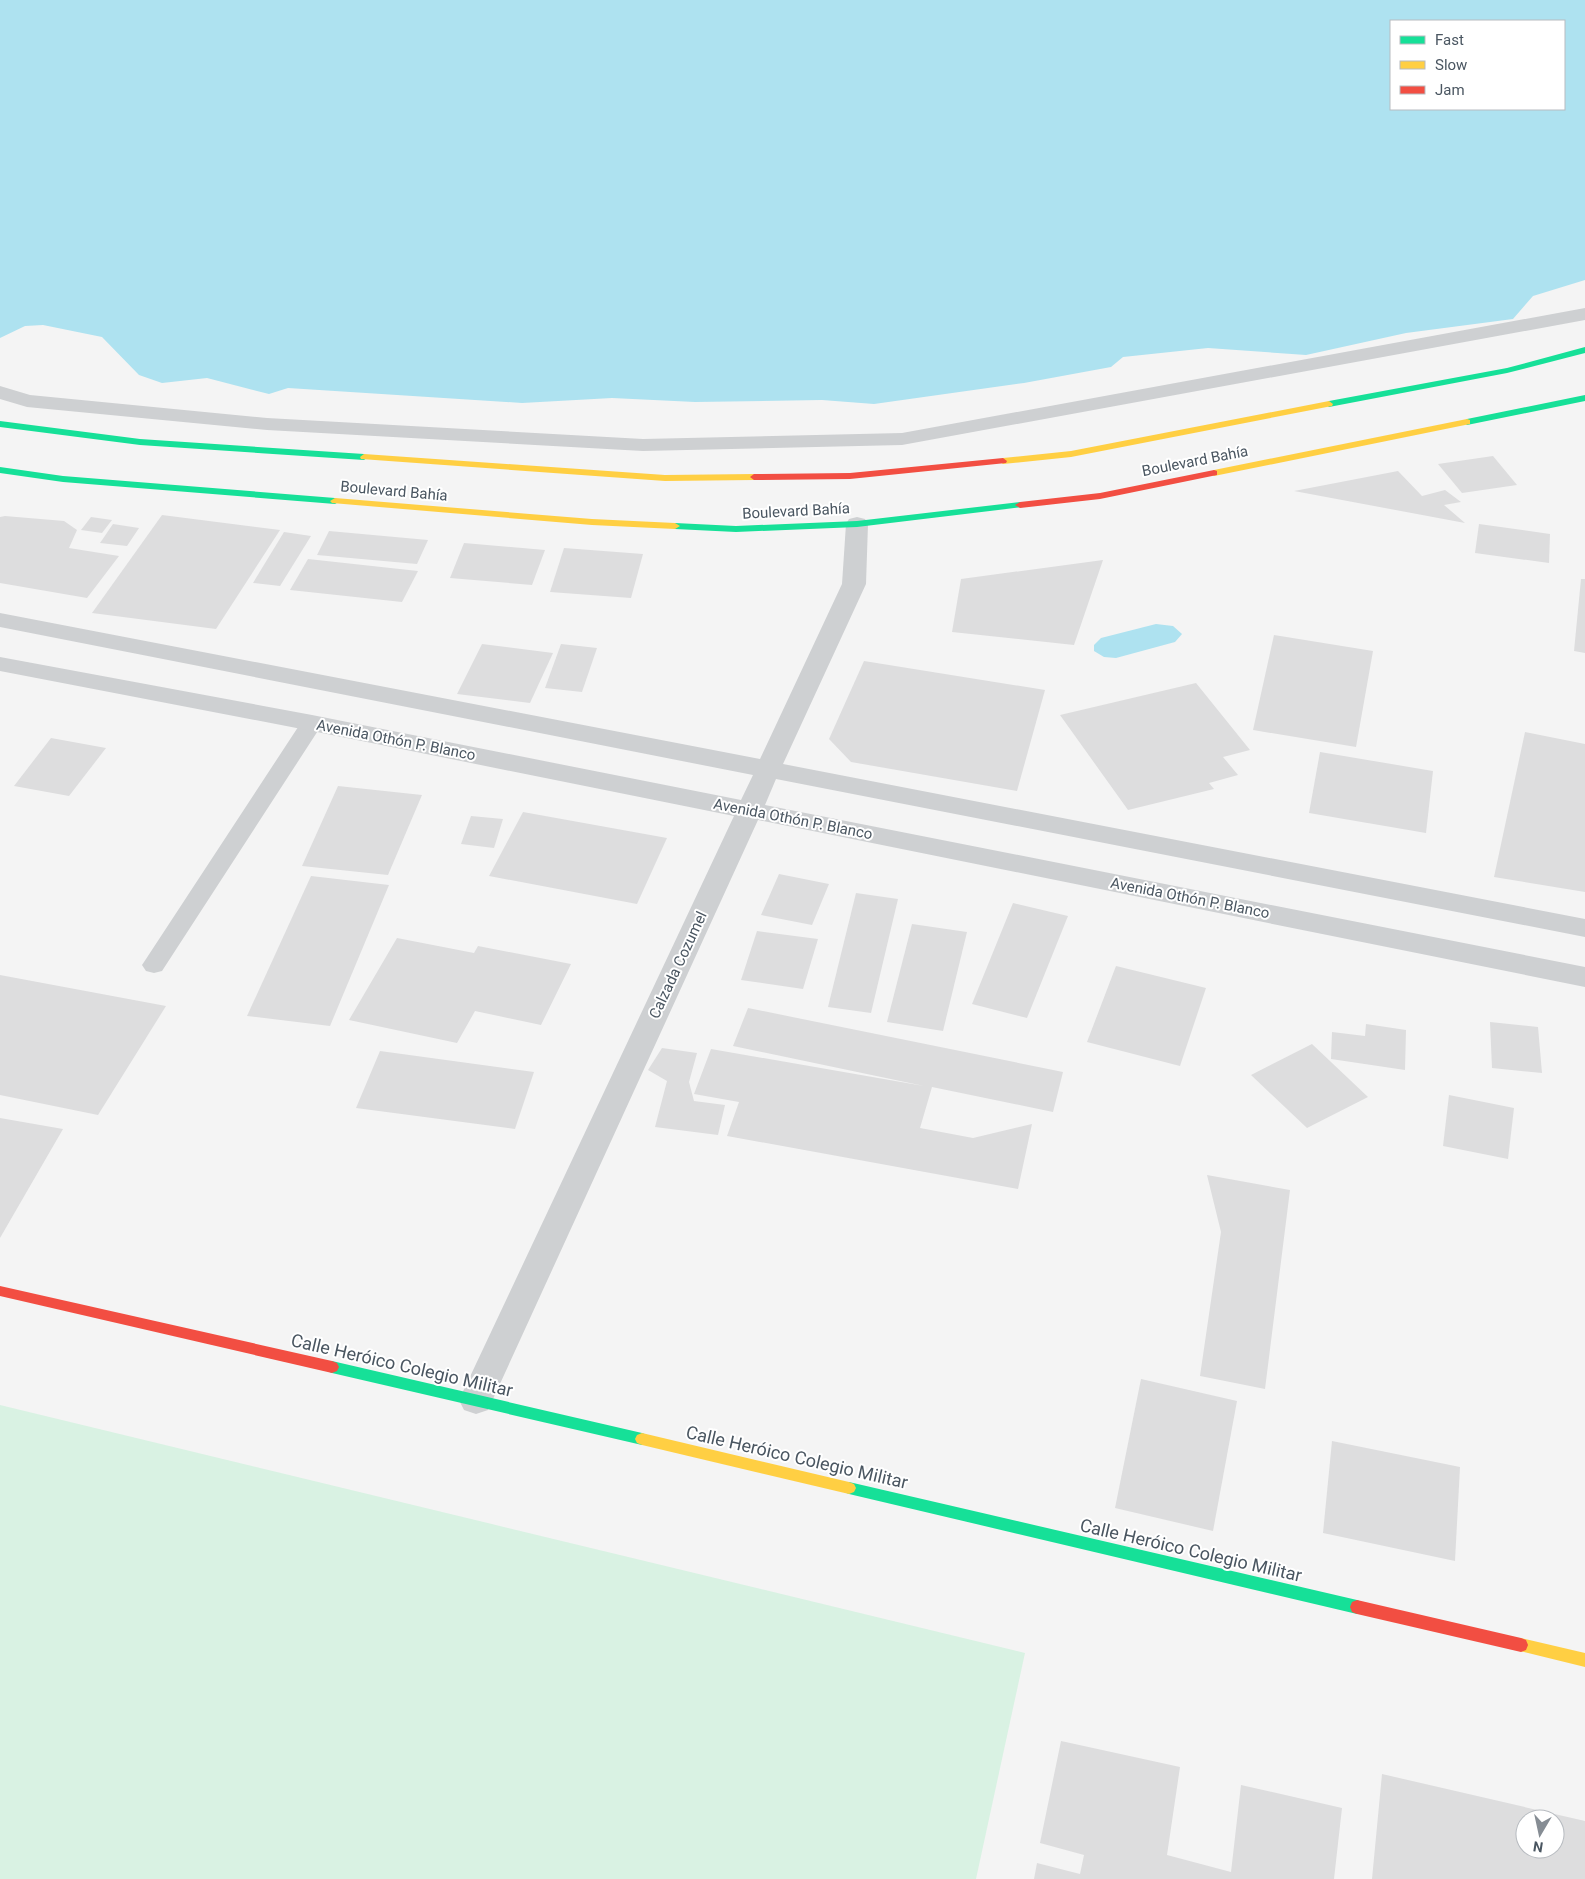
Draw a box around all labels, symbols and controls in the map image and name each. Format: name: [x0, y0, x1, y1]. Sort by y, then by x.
legend: [1390, 20, 1565, 110]
text: Fast: [1435, 31, 1464, 49]
text: Slow: [1435, 56, 1467, 74]
text: Jam: [1435, 81, 1465, 99]
street label: Boulevard Bahía: [1140, 442, 1250, 480]
street label: Boulevard Bahía: [340, 477, 448, 505]
street label: Boulevard Bahía: [742, 499, 850, 523]
street label: Avenida Othón P. Blanco: [315, 716, 477, 764]
street label: Avenida Othón P. Blanco: [712, 795, 874, 843]
street label: Avenida Othón P. Blanco: [1109, 874, 1271, 922]
street label: Calzada Cozumel: [645, 909, 711, 1021]
street label: Calle Heróico Colegio Militar: [289, 1329, 515, 1401]
street label: Calle Heróico Colegio Militar: [684, 1421, 910, 1493]
street label: Calle Heróico Colegio Militar: [1078, 1514, 1304, 1586]
north arrow: [1515, 1809, 1565, 1859]
text: N: [1532, 1838, 1544, 1856]

